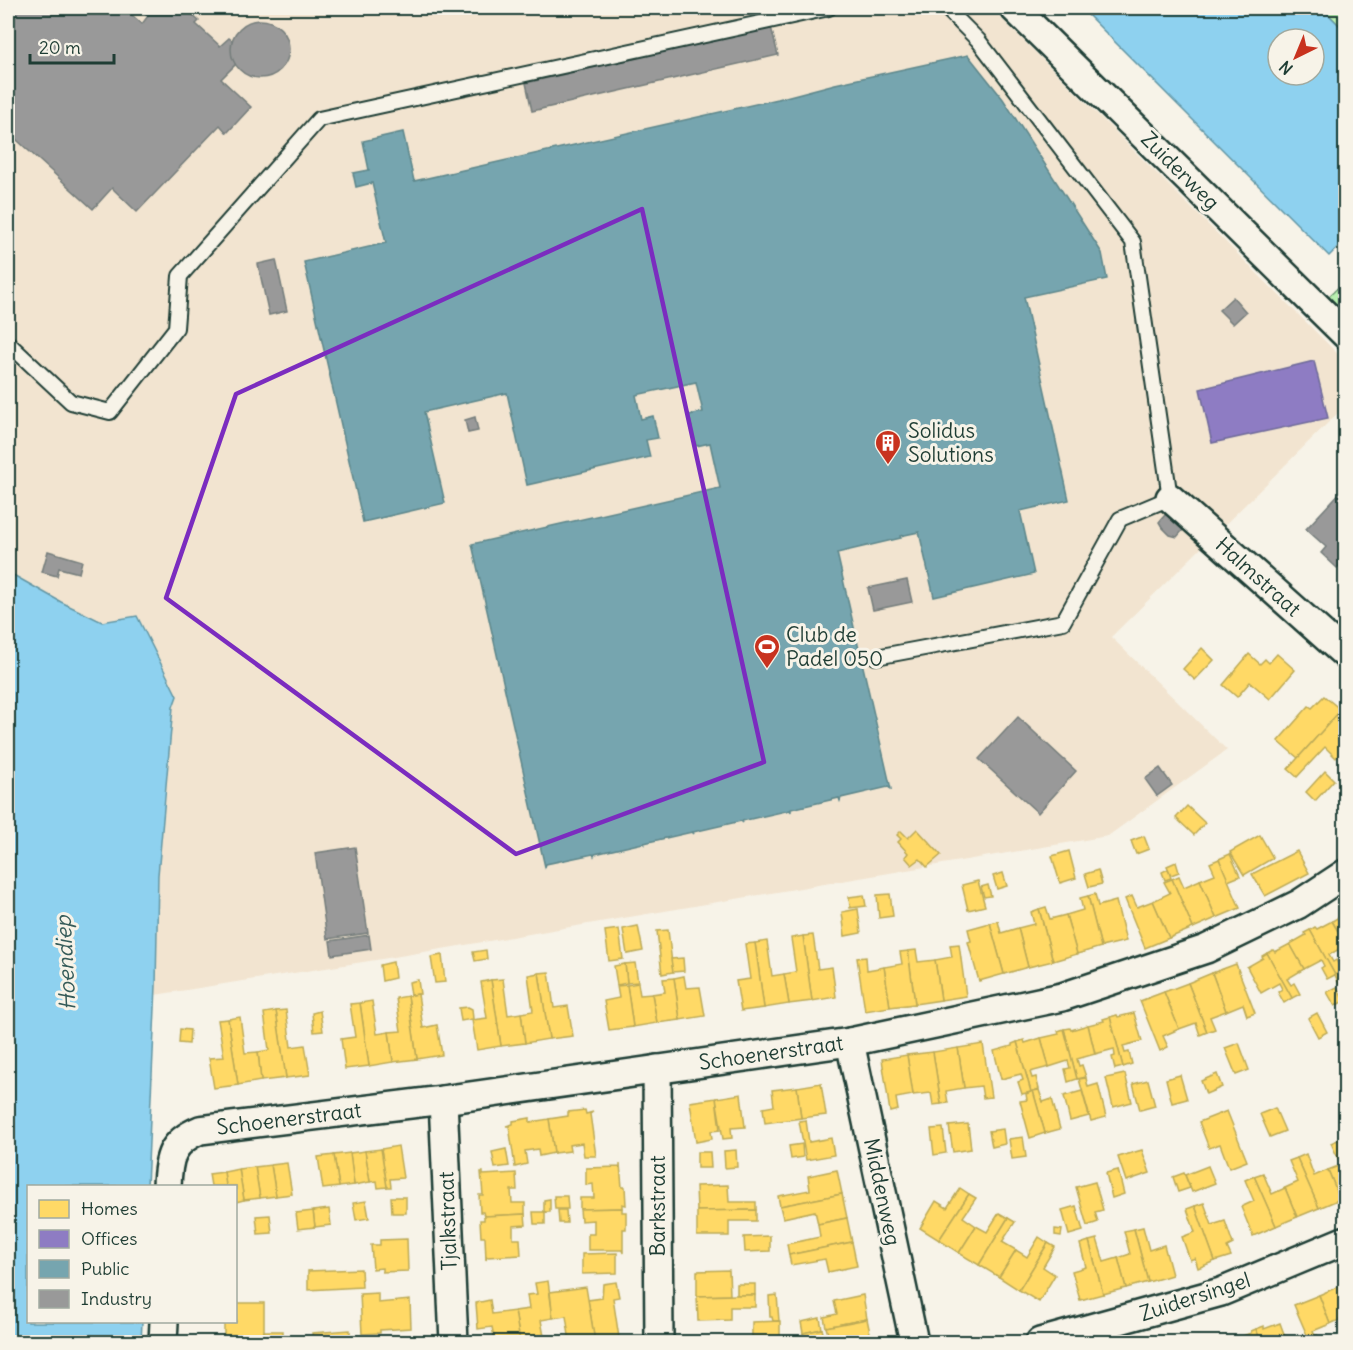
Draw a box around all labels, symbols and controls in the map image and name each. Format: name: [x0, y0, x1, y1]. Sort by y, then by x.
scale bar: [30, 27, 114, 65]
north arrow: [1266, 27, 1326, 87]
text: 20 m: [39, 36, 81, 59]
text: N: [1275, 57, 1297, 79]
street label: Zuiderweg: [1135, 126, 1225, 216]
place label: Solidus Solutions: [908, 417, 994, 468]
building icon: Solidus Solutions: [873, 428, 903, 466]
street label: Halmstraat: [1210, 531, 1307, 622]
place label: Club de Padel 050: [786, 621, 883, 672]
sports icon: Club de Padel 050: [752, 632, 782, 670]
water label: Hoendiep: [48, 913, 81, 1011]
street label: Schoenerstraat: [697, 1029, 845, 1076]
street label: Schoenerstraat: [215, 1096, 363, 1141]
street label: Middenweg: [858, 1136, 907, 1248]
street label: Barkstraat: [644, 1156, 671, 1256]
street label: Tjalkstraat: [432, 1171, 463, 1271]
legend: [27, 1185, 237, 1323]
text: Homes: [81, 1197, 138, 1220]
text: Offices: [81, 1227, 137, 1250]
text: Public: [81, 1257, 130, 1280]
street label: Zuidersingel: [1136, 1266, 1254, 1327]
text: Industry: [81, 1287, 152, 1310]

